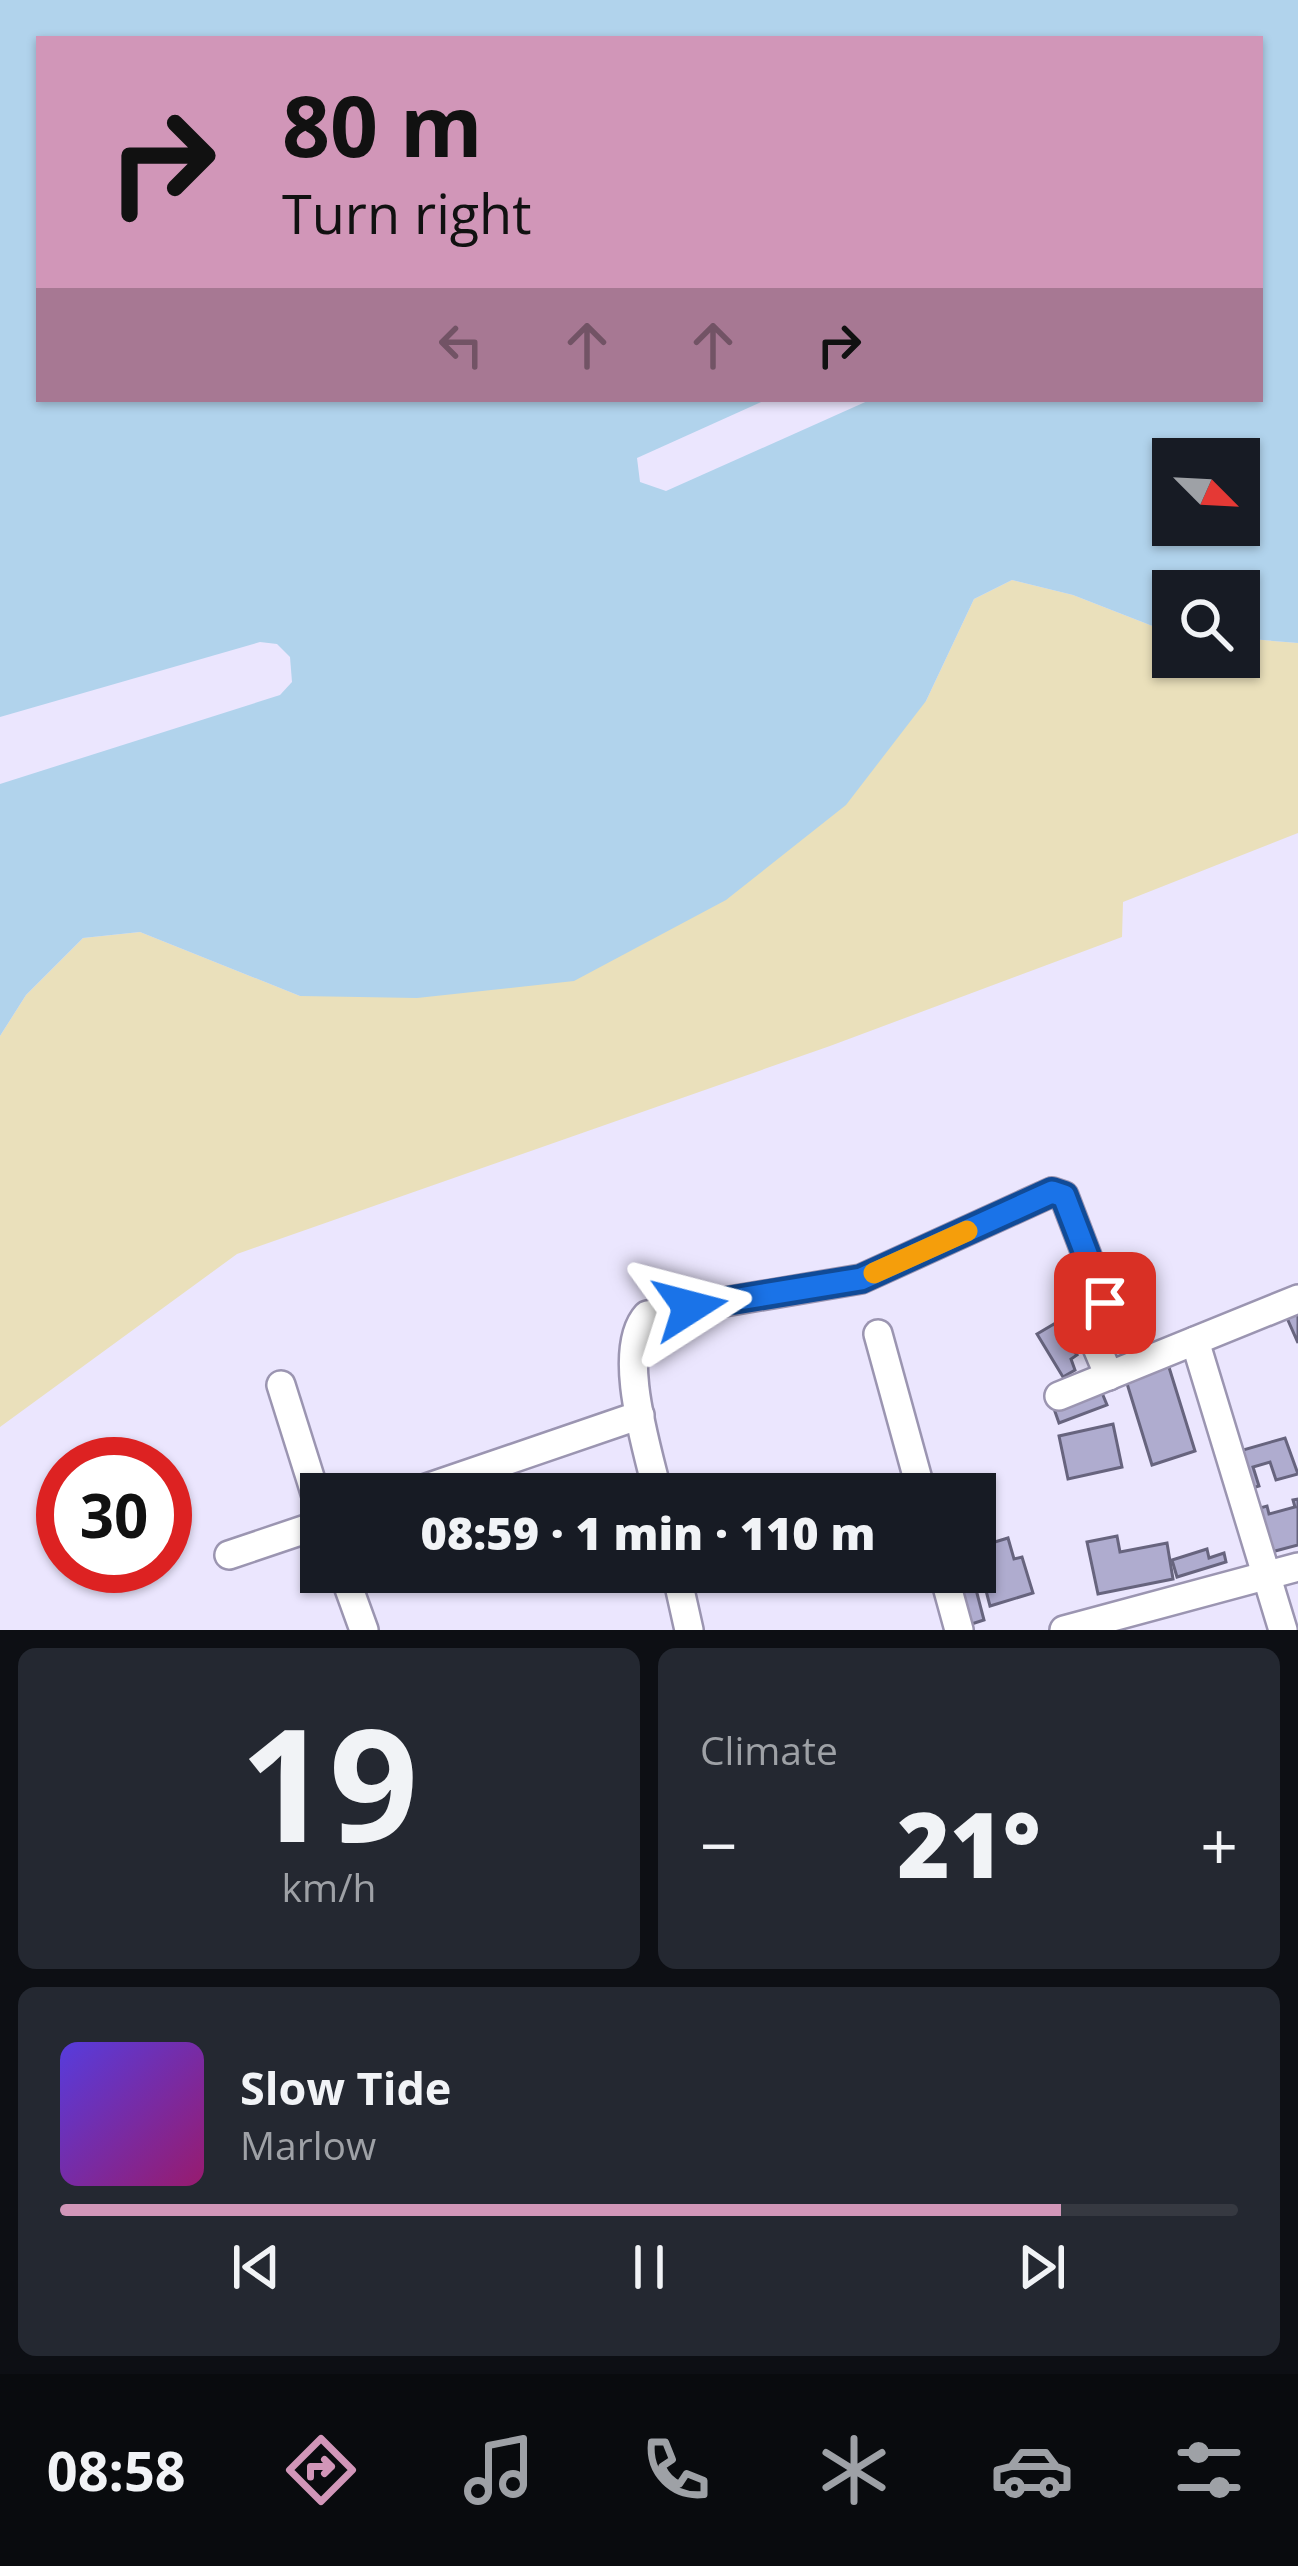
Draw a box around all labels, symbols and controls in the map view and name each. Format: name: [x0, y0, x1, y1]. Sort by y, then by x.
text: 80 m: [282, 67, 482, 182]
icon: right: [84, 84, 240, 240]
text: Turn right: [282, 176, 531, 250]
icon: left: [428, 312, 494, 378]
icon: ahead: [554, 312, 620, 378]
icon: ahead: [680, 312, 746, 378]
icon: right: [806, 312, 872, 378]
north arrow: [1152, 438, 1260, 546]
map controls: [1152, 438, 1260, 678]
button: search: [1152, 570, 1260, 678]
position arrow: [627, 1244, 753, 1370]
pin: [1054, 1252, 1156, 1354]
icon: arrive: [1072, 1270, 1138, 1336]
speed limit sign: 30: [36, 1437, 192, 1593]
text: 08:59 · 1 min · 110 m: [421, 1502, 875, 1563]
text: 19: [240, 1675, 418, 1888]
text: Climate: [700, 1723, 838, 1776]
text: 21°: [897, 1782, 1041, 1904]
text: −: [700, 1799, 738, 1889]
text: +: [1200, 1799, 1238, 1889]
text: km/h: [282, 1860, 376, 1913]
text: Slow Tide: [240, 2057, 451, 2118]
text: Marlow: [240, 2118, 376, 2171]
icon: previous: [223, 2234, 289, 2300]
icon: pause: [616, 2234, 682, 2300]
icon: next: [1009, 2234, 1075, 2300]
icon: directions: [279, 2428, 363, 2512]
icon: music: [457, 2428, 541, 2512]
icon: phone: [634, 2428, 718, 2512]
icon: climate: [812, 2428, 896, 2512]
icon: car: [990, 2428, 1074, 2512]
icon: filters: [1167, 2428, 1251, 2512]
text: 08:58: [47, 2433, 186, 2507]

